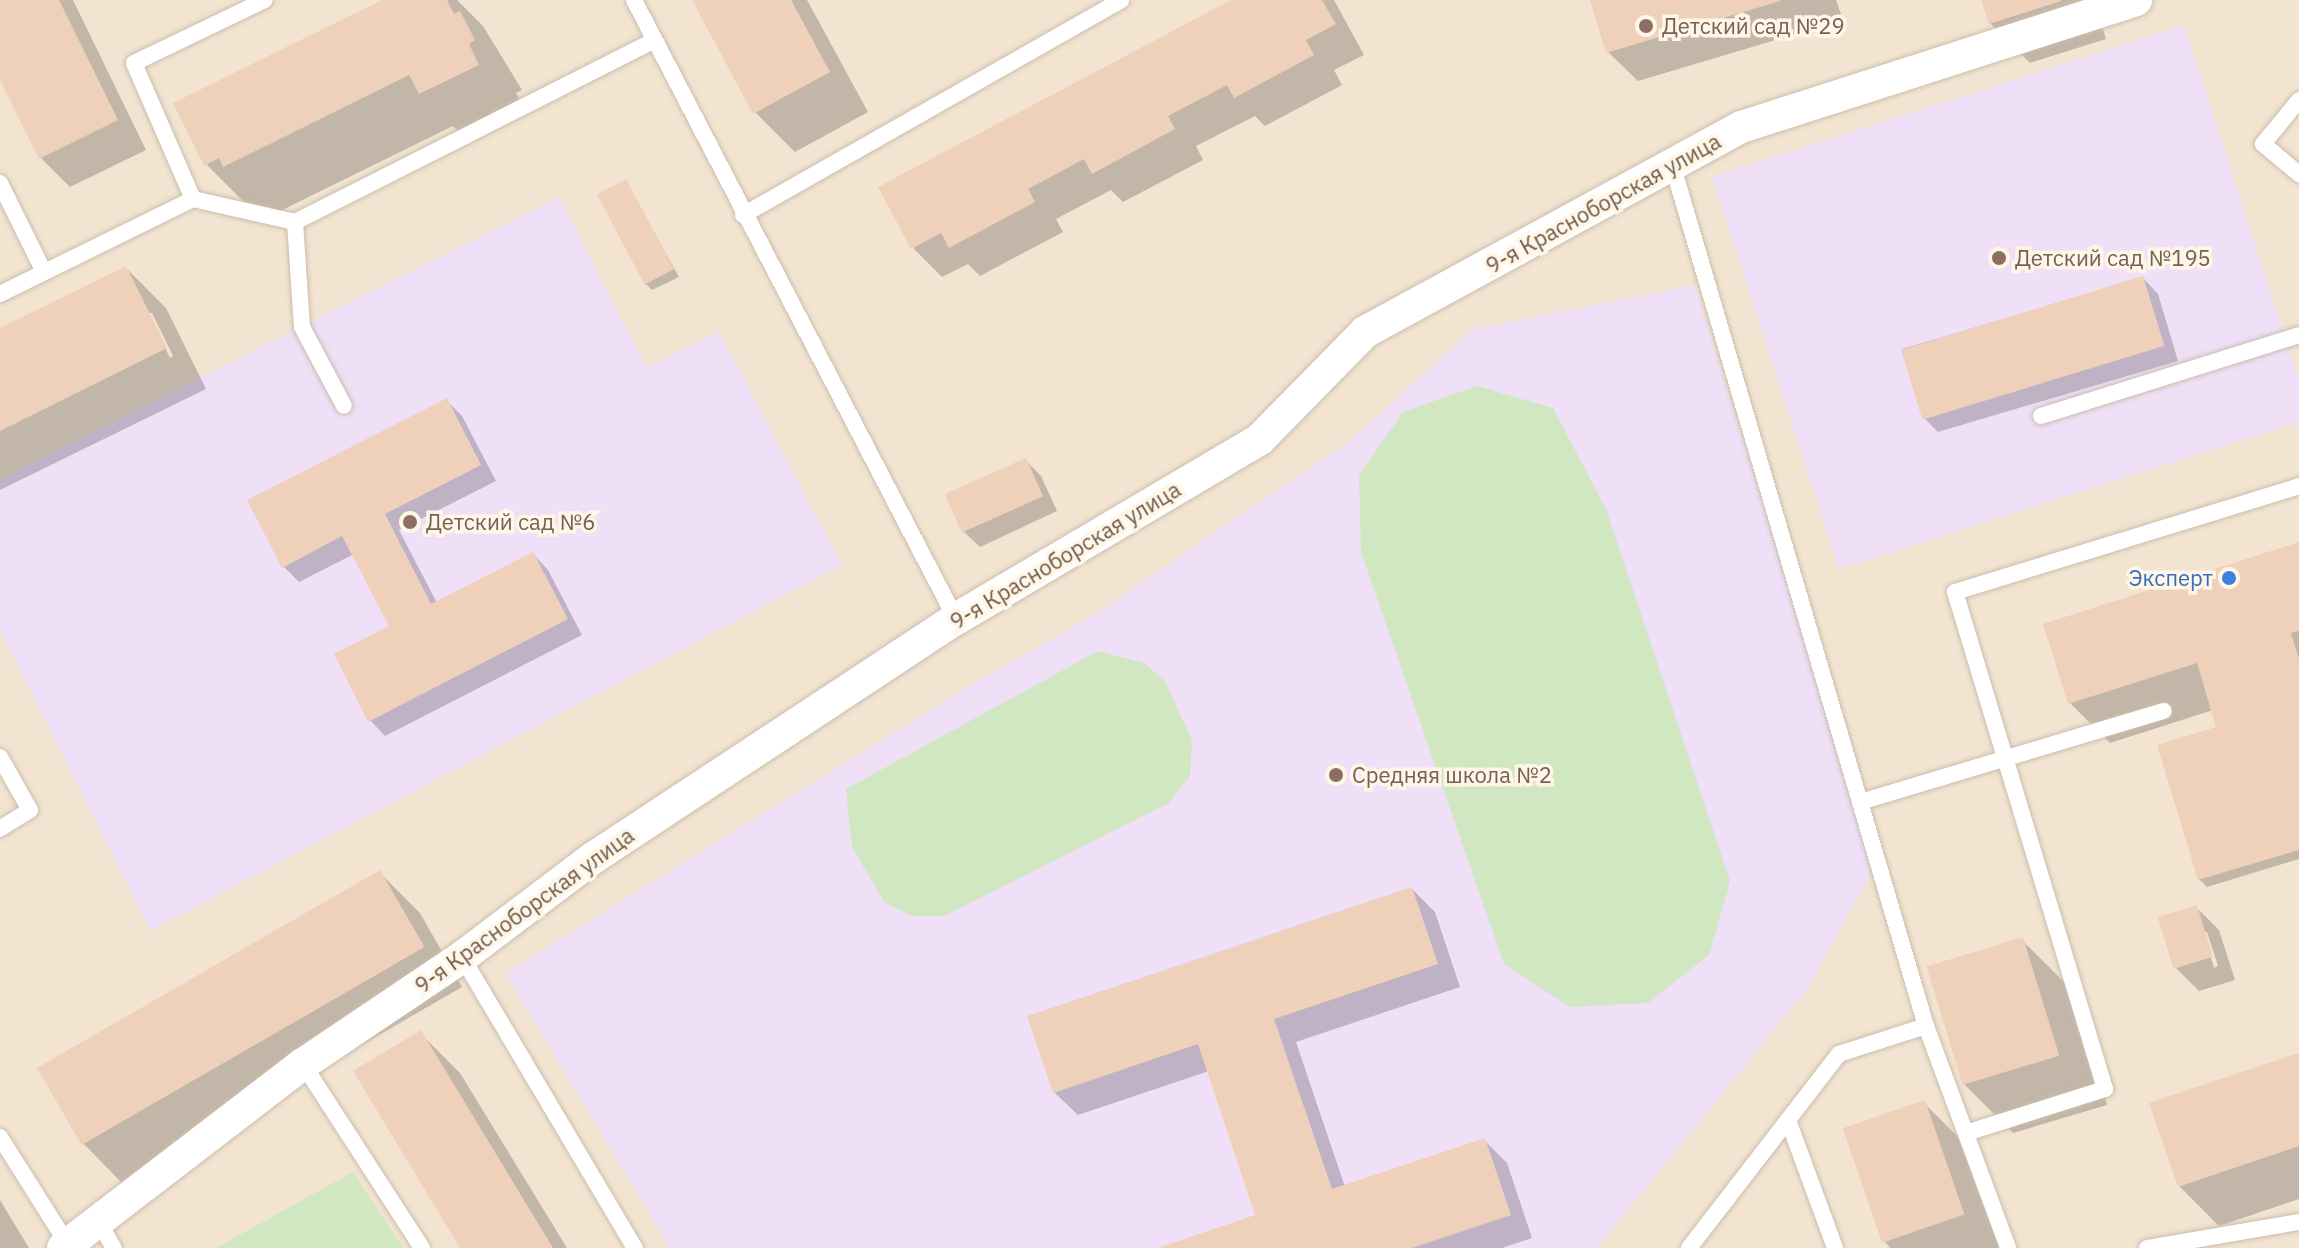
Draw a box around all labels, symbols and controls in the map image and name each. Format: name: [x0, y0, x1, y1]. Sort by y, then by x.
place label: Детский сад №29: [1662, 13, 1845, 39]
marker: Детский сад №29: [1637, 17, 1655, 35]
street label: 9-я Красноборская улица: [1481, 127, 1725, 279]
place label: Детский сад №195: [2015, 245, 2211, 271]
marker: Детский сад №195: [1990, 249, 2008, 267]
street label: 9-я Красноборская улица: [945, 476, 1185, 634]
place label: Детский сад №6: [426, 509, 595, 535]
marker: Детский сад №6: [401, 513, 419, 531]
place label: Эксперт: [2129, 565, 2213, 591]
marker: Эксперт: [2220, 569, 2238, 587]
place label: Средняя школа №2: [1352, 762, 1552, 788]
marker: Средняя школа №2: [1327, 766, 1345, 784]
street label: 9-я Красноборская улица: [409, 822, 639, 998]

